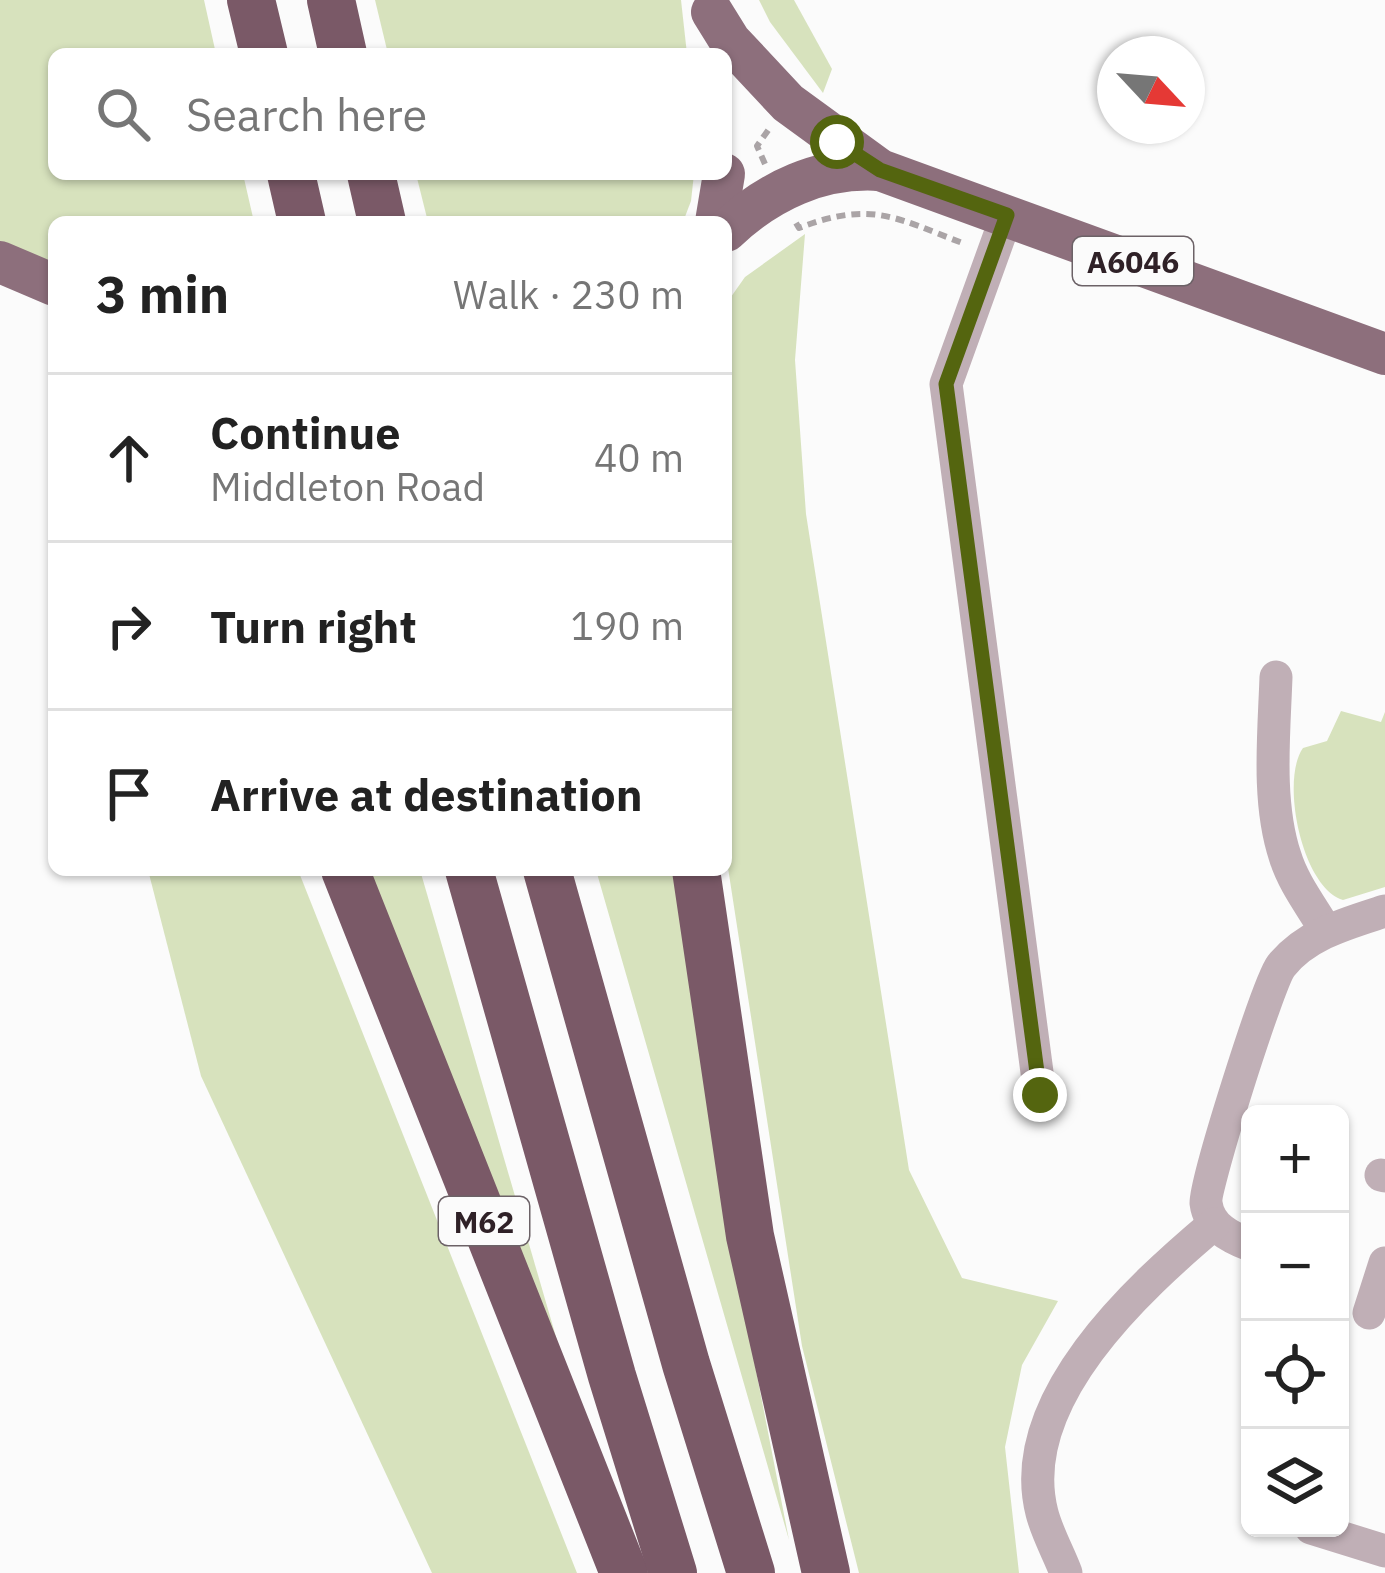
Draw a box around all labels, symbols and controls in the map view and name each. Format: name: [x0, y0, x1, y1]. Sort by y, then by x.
north arrow: [1097, 36, 1205, 144]
search box: [48, 48, 732, 180]
icon: search: [90, 81, 156, 147]
text: Search here: [186, 85, 427, 143]
route start: [810, 115, 864, 169]
road number: A6046: [1073, 237, 1193, 285]
text: 3 min: [96, 261, 229, 327]
text: Walk · 230 m: [453, 269, 684, 320]
text: Continue: [210, 403, 401, 461]
icon: ahead: [96, 425, 162, 491]
text: 40 m: [594, 432, 684, 483]
text: Middleton Road: [210, 461, 485, 512]
icon: right: [96, 593, 162, 659]
text: Turn right: [210, 597, 417, 655]
text: 190 m: [571, 600, 684, 651]
icon: arrive: [96, 761, 162, 827]
text: Arrive at destination: [210, 765, 643, 823]
route end: [1013, 1068, 1067, 1122]
map controls: [1241, 1105, 1349, 1537]
button: +: [1241, 1105, 1349, 1213]
road number: M62: [439, 1197, 529, 1245]
button: −: [1241, 1213, 1349, 1321]
button: locate: [1241, 1321, 1349, 1429]
button: layers: [1241, 1429, 1349, 1537]

